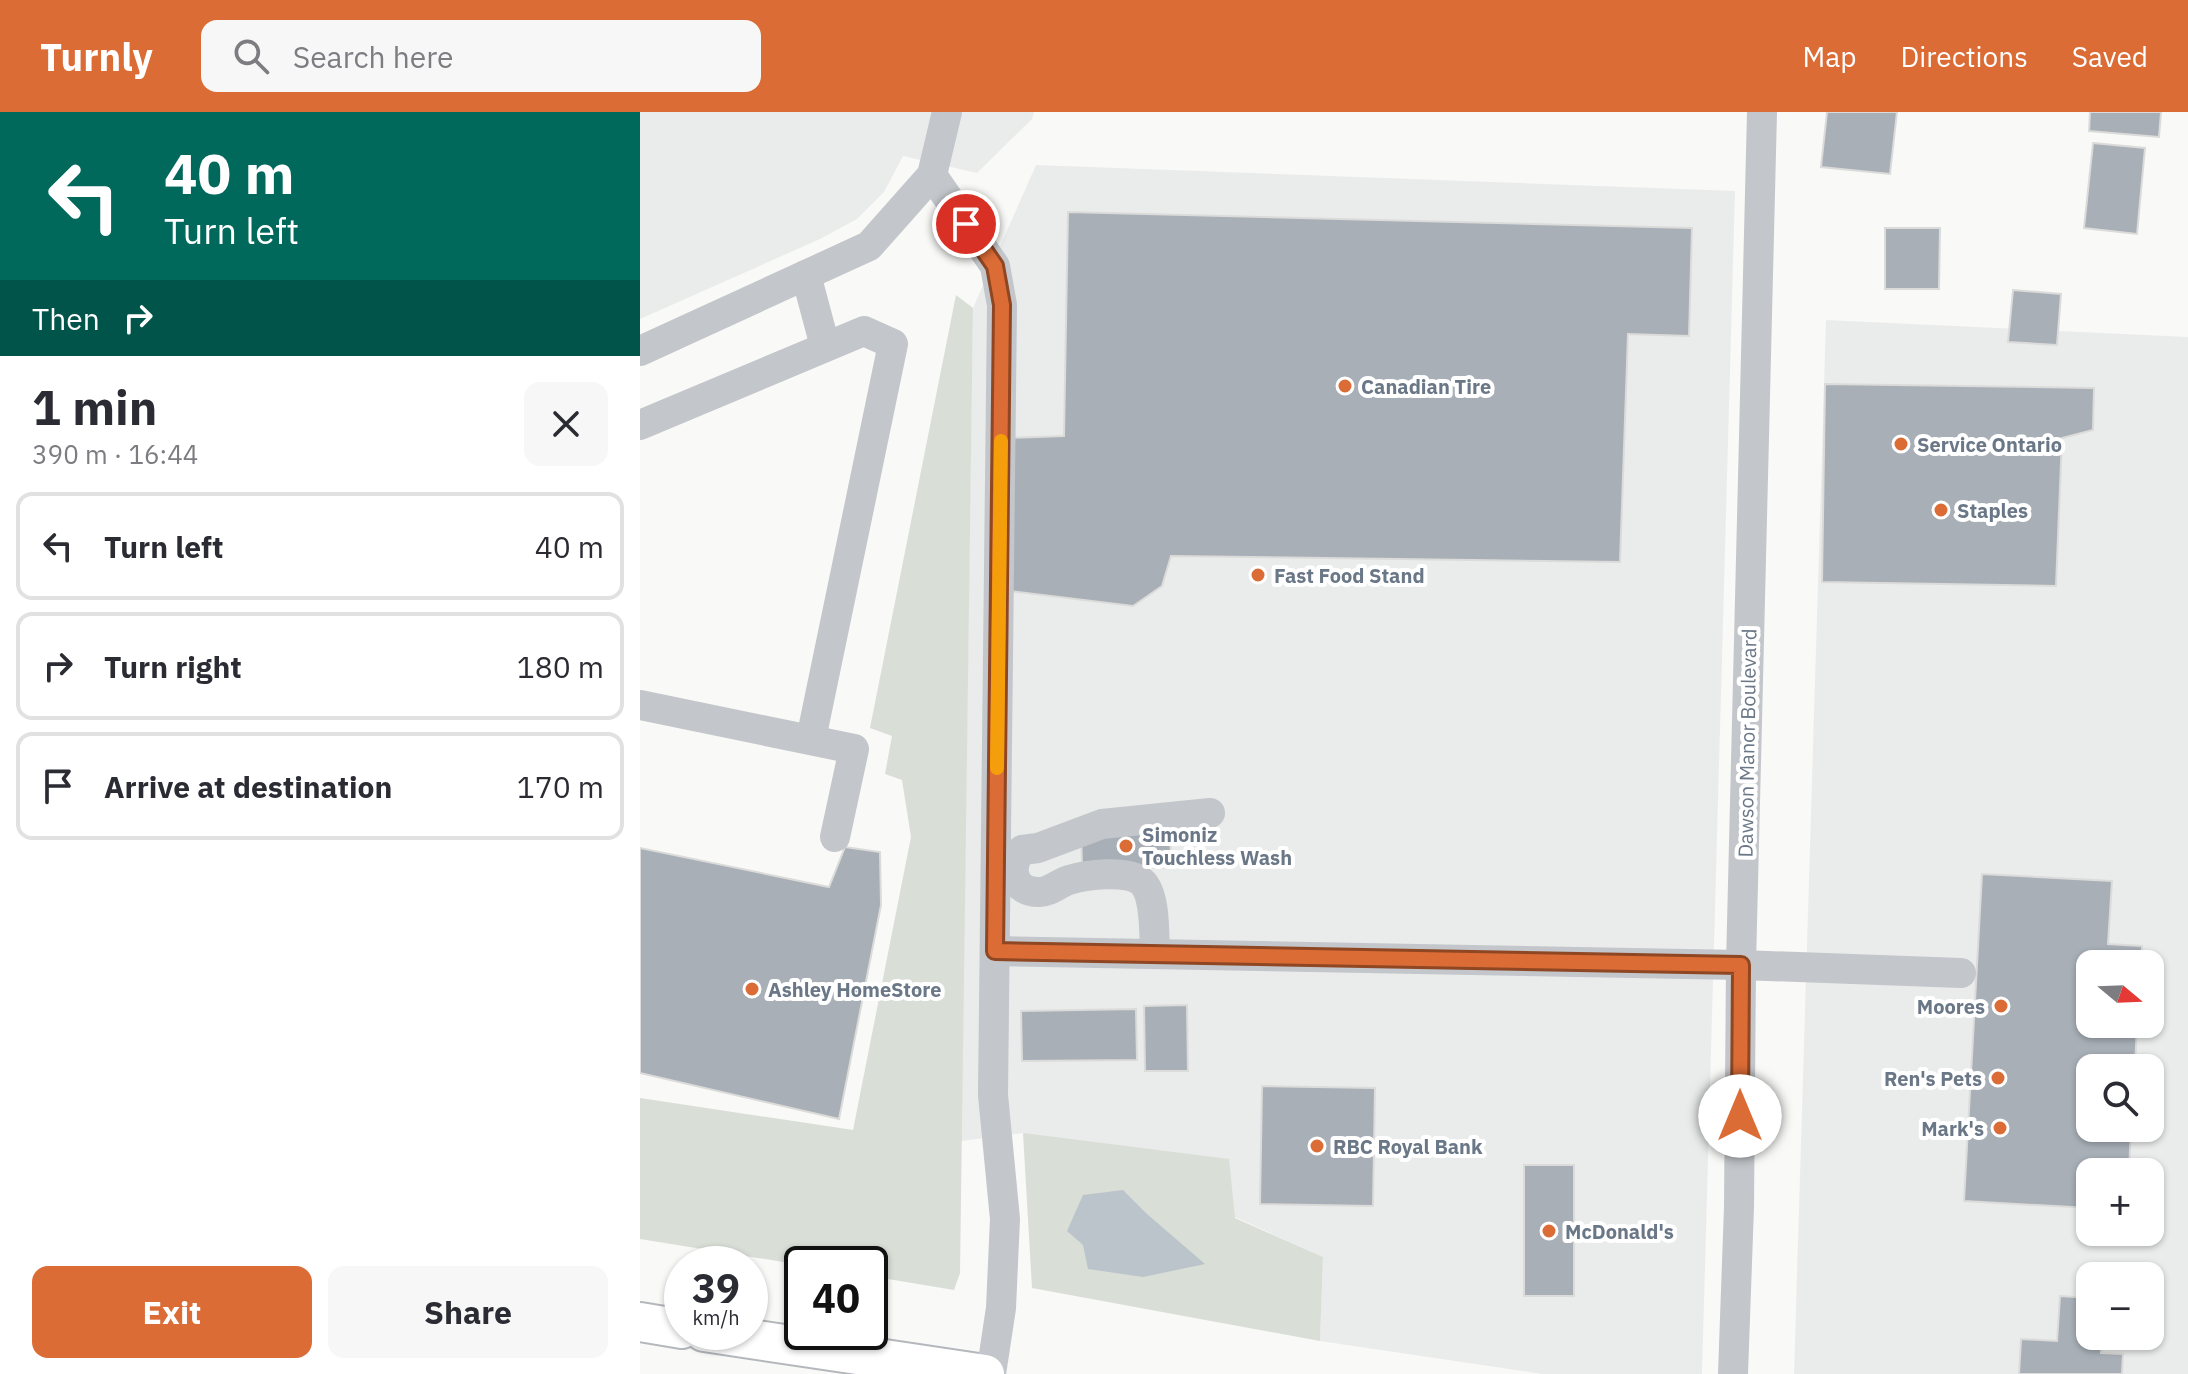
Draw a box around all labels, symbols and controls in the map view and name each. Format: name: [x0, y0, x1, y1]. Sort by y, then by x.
search box: [201, 20, 761, 92]
text: Turnly: [40, 32, 153, 81]
icon: search: [229, 34, 273, 78]
text: Search here: [293, 37, 454, 76]
text: Map: [1802, 38, 1856, 75]
text: Directions: [1900, 38, 2028, 75]
text: Saved: [2072, 38, 2148, 75]
text: 40 m: [164, 137, 294, 209]
icon: left: [32, 144, 136, 248]
pin: [932, 190, 1000, 258]
icon: arrive: [944, 202, 988, 246]
text: Turn left: [164, 207, 299, 254]
icon: right: [116, 296, 160, 340]
text: Then: [32, 299, 100, 338]
place label: Canadian Tire: [1361, 373, 1491, 400]
text: 1 min: [32, 376, 157, 438]
marker: Canadian Tire: [1336, 377, 1354, 395]
button: close: [524, 382, 608, 466]
place label: Service Ontario: [1917, 431, 2062, 458]
marker: Service Ontario: [1892, 435, 1910, 453]
text: 390 m · 16:44: [32, 437, 198, 471]
place label: Staples: [1957, 497, 2028, 524]
marker: Staples: [1932, 501, 1950, 519]
icon: left: [36, 524, 80, 568]
text: Turn left: [104, 527, 223, 566]
text: 40 m: [535, 527, 604, 566]
place label: Fast Food Stand: [1274, 562, 1425, 589]
marker: Fast Food Stand: [1249, 566, 1267, 584]
street label: Dawson Manor Boulevard: [1732, 628, 1762, 858]
icon: right: [36, 644, 80, 688]
text: Turn right: [104, 647, 242, 686]
text: 180 m: [517, 647, 604, 686]
icon: arrive: [36, 764, 80, 808]
text: Arrive at destination: [104, 767, 392, 806]
text: 170 m: [517, 767, 604, 806]
place label: Simoniz Touchless Wash: [1142, 821, 1292, 871]
marker: Simoniz Touchless Wash: [1117, 837, 1135, 855]
north arrow: [2076, 950, 2164, 1038]
map controls: [2076, 950, 2164, 1350]
place label: Ashley HomeStore: [768, 976, 941, 1003]
marker: Ashley HomeStore: [743, 980, 761, 998]
place label: Moores: [1917, 993, 1985, 1020]
marker: Moores: [1992, 997, 2010, 1015]
button: search: [2076, 1054, 2164, 1142]
place label: Ren's Pets: [1884, 1065, 1982, 1092]
marker: Ren's Pets: [1989, 1069, 2007, 1087]
position arrow: [1698, 1074, 1782, 1158]
place label: Mark's: [1921, 1115, 1984, 1142]
marker: Mark's: [1991, 1119, 2009, 1137]
place label: RBC Royal Bank: [1333, 1133, 1483, 1160]
marker: RBC Royal Bank: [1308, 1137, 1326, 1155]
button: +: [2076, 1158, 2164, 1246]
place label: McDonald's: [1565, 1218, 1674, 1245]
marker: McDonald's: [1540, 1222, 1558, 1240]
speed limit sign: 40: [784, 1246, 888, 1350]
text: 39: [692, 1262, 740, 1314]
button: −: [2076, 1262, 2164, 1350]
button: Exit: [32, 1266, 312, 1358]
button: Share: [328, 1266, 608, 1358]
text: km/h: [692, 1304, 740, 1331]

